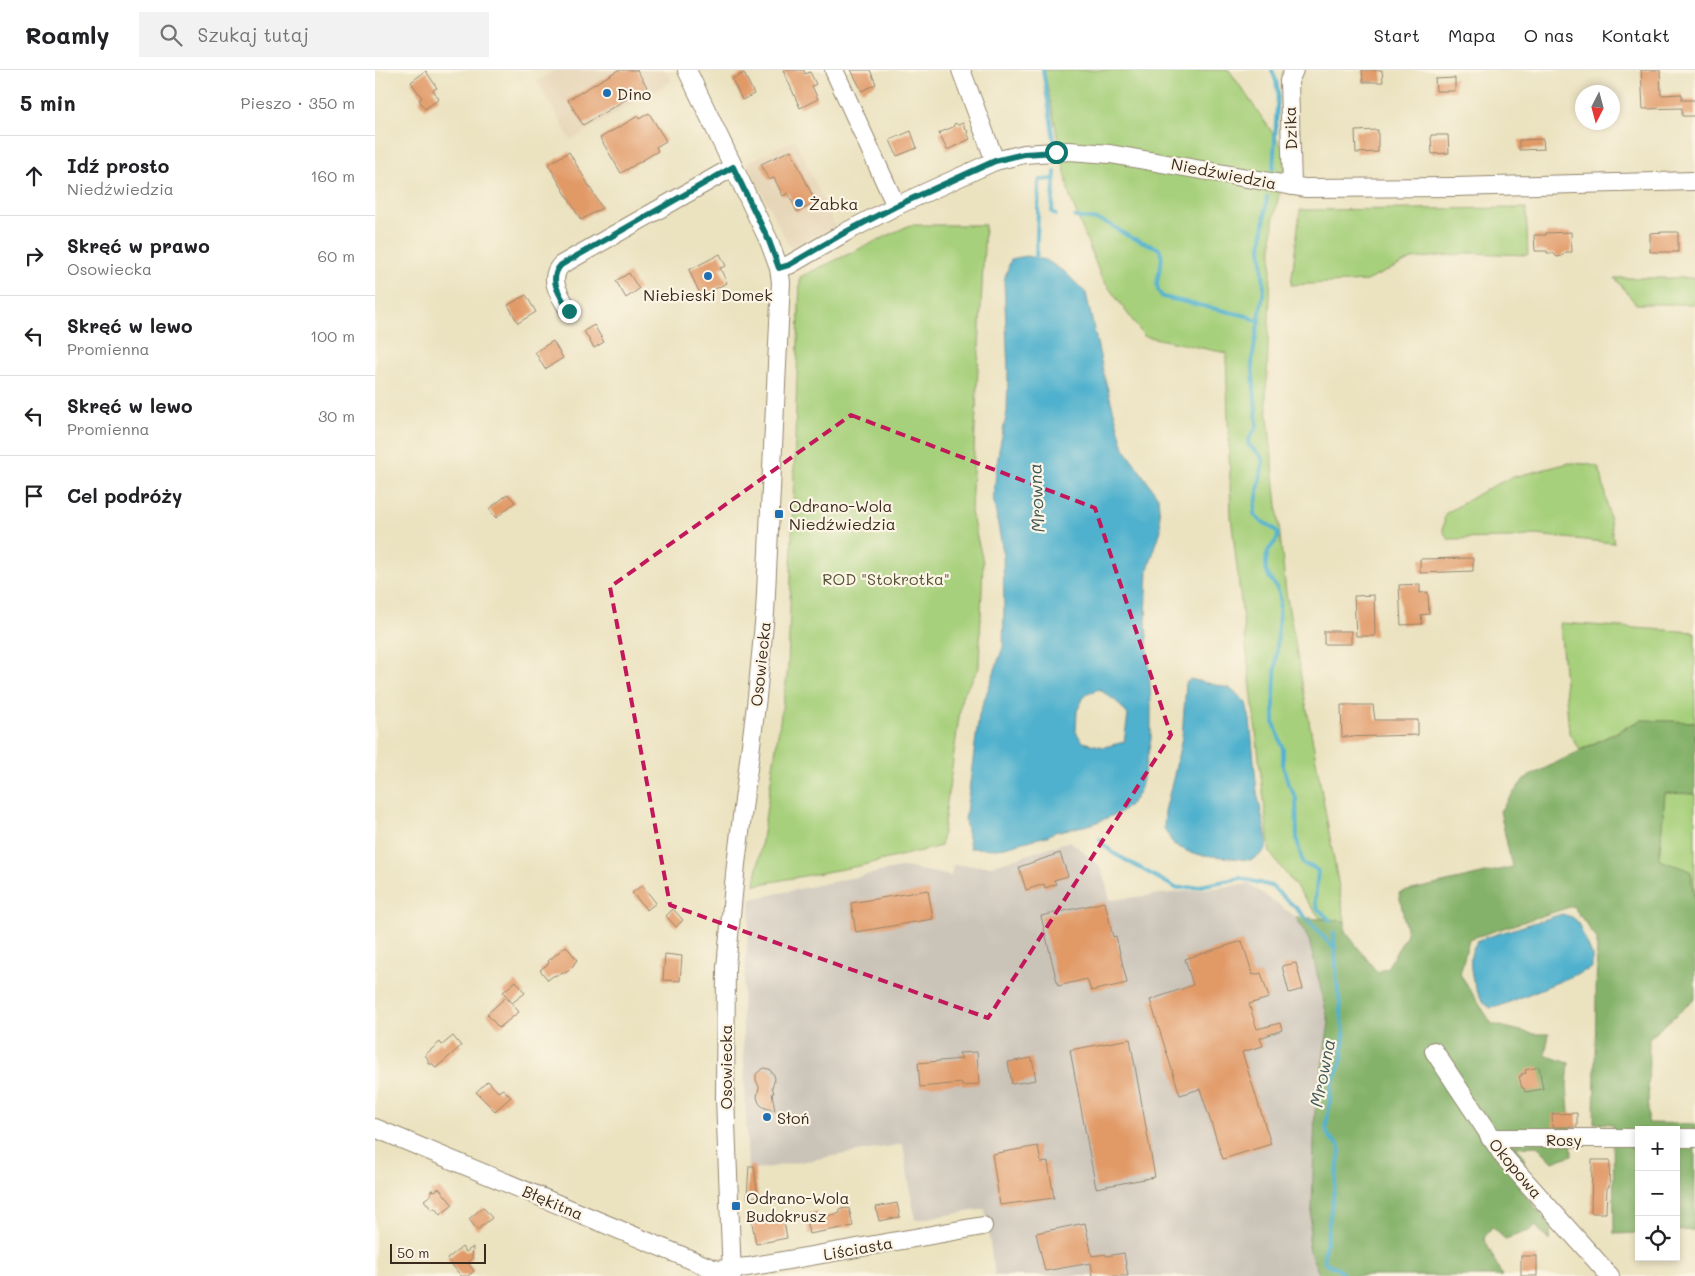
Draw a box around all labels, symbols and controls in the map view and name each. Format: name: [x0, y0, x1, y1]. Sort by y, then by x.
search box: [139, 12, 489, 57]
text: Roamly: [25, 19, 109, 50]
icon: search: [157, 21, 185, 49]
text: Szukaj tutaj: [197, 22, 309, 47]
text: Start: [1374, 23, 1420, 47]
text: Mapa: [1448, 23, 1496, 47]
text: O nas: [1524, 23, 1574, 47]
text: Kontakt: [1602, 23, 1670, 47]
place label: Dino: [617, 83, 651, 104]
north arrow: [1575, 85, 1620, 130]
marker: Dino: [601, 87, 613, 99]
text: 5 min: [20, 89, 76, 116]
text: Pieszo · 350 m: [241, 92, 355, 113]
street label: Dzika: [1279, 106, 1301, 150]
route start: [1045, 141, 1068, 164]
text: Idź prosto: [67, 153, 169, 178]
street label: Niedźwiedzia: [1170, 153, 1278, 193]
icon: ahead: [20, 162, 48, 190]
text: 160 m: [310, 165, 355, 186]
text: Niedźwiedzia: [67, 178, 174, 199]
place label: Żabka: [809, 193, 858, 214]
marker: Żabka: [793, 197, 805, 209]
text: Skręć w prawo: [67, 233, 210, 258]
icon: right: [20, 242, 48, 270]
text: 60 m: [318, 245, 355, 266]
text: Osowiecka: [67, 258, 152, 279]
marker: Niebieski Domek: [702, 270, 714, 282]
place label: Niebieski Domek: [643, 284, 773, 305]
route end: [558, 300, 581, 323]
text: Skręć w lewo: [67, 313, 193, 338]
icon: left: [20, 322, 48, 350]
text: 100 m: [310, 325, 355, 346]
text: Promienna: [67, 338, 150, 359]
text: Skręć w lewo: [67, 393, 193, 418]
icon: left: [20, 402, 48, 430]
text: 30 m: [318, 405, 355, 426]
text: Promienna: [67, 418, 150, 439]
water label: Mrowna: [1022, 463, 1050, 533]
icon: arrive: [20, 482, 48, 510]
text: Cel podróży: [67, 483, 182, 508]
place label: Odrano-Wola Niedźwiedzia: [789, 495, 896, 534]
marker: Odrano-Wola Niedźwiedzia: [773, 508, 785, 520]
park label: ROD "Stokrotka": [822, 568, 950, 589]
street label: Osowiecka: [745, 621, 775, 707]
street label: Osowiecka: [715, 1024, 736, 1110]
water label: Mrowna: [1304, 1037, 1340, 1109]
place label: Słoń: [777, 1107, 809, 1128]
marker: Słoń: [761, 1111, 773, 1123]
map controls: [1635, 1126, 1680, 1261]
button: +: [1635, 1126, 1680, 1171]
street label: Rosy: [1546, 1129, 1582, 1150]
street label: Okopowa: [1485, 1134, 1547, 1203]
button: −: [1635, 1171, 1680, 1216]
street label: Błękitna: [519, 1180, 587, 1224]
place label: Odrano-Wola Budokrusz: [746, 1187, 849, 1226]
marker: Odrano-Wola Budokrusz: [730, 1200, 742, 1212]
button: locate: [1635, 1216, 1680, 1261]
street label: Liściasta: [822, 1232, 894, 1264]
scale bar: [390, 1241, 486, 1264]
text: 50 m: [397, 1243, 429, 1262]

